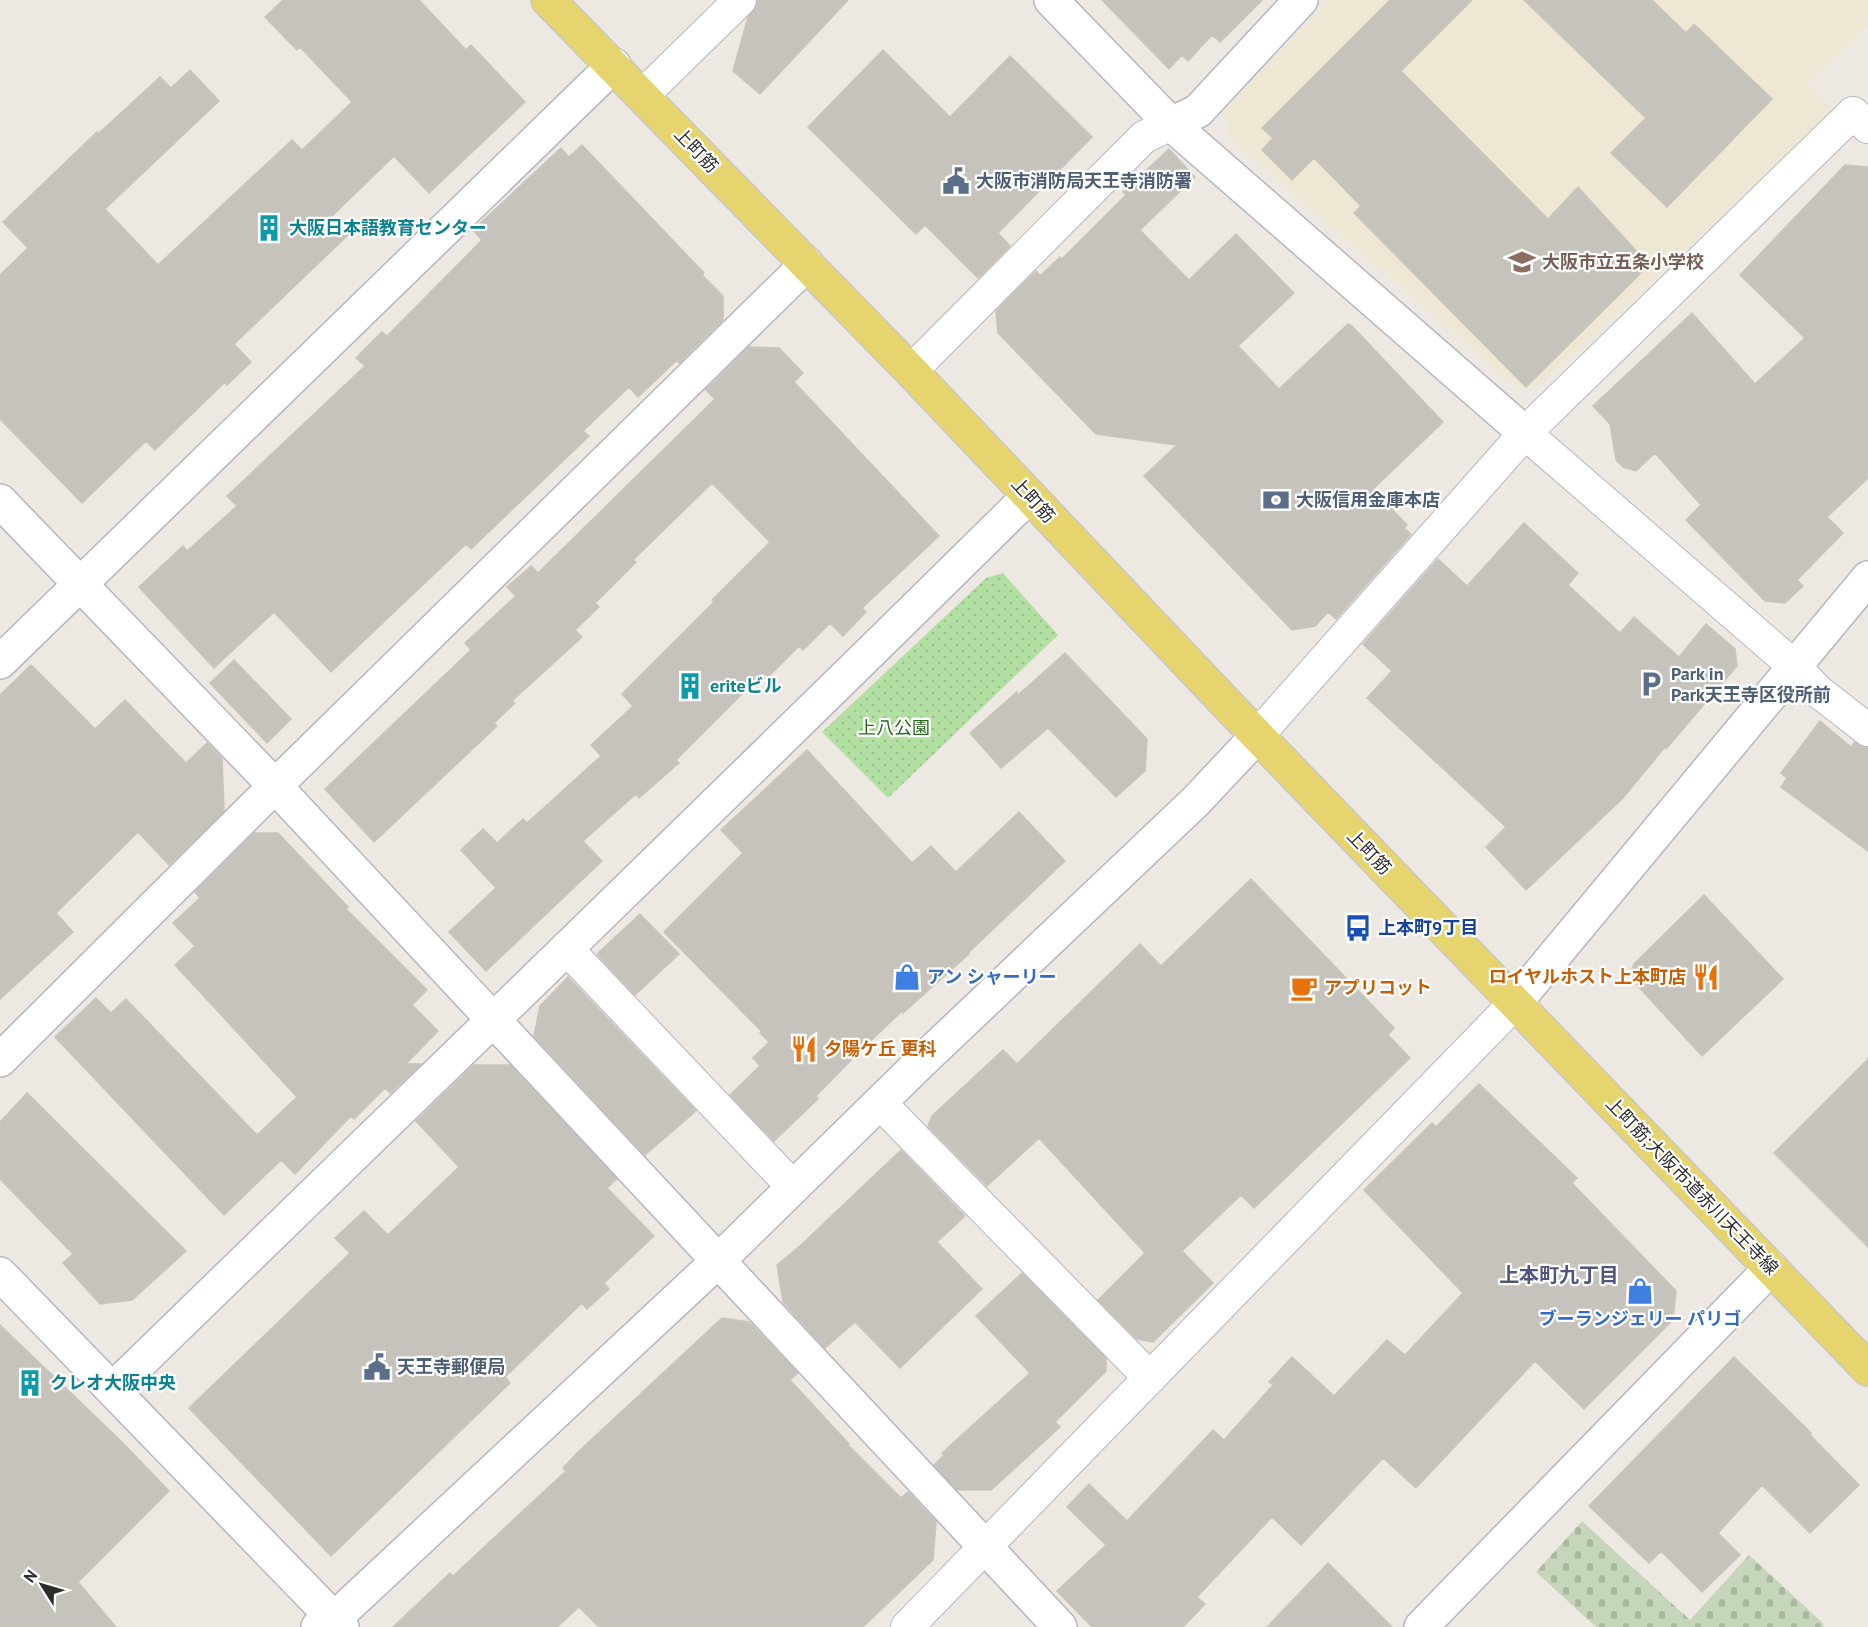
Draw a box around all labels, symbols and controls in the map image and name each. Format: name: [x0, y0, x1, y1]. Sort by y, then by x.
street label: 上町筋: [669, 122, 723, 177]
public building icon: 大阪市消防局天王寺消防署: [941, 166, 971, 196]
place label: 大阪市消防局天王寺消防署: [976, 169, 1192, 192]
building icon: 大阪日本語教育センター: [254, 213, 284, 243]
place label: 大阪日本語教育センター: [289, 216, 487, 239]
school or university icon: 大阪市立五条小学校: [1507, 247, 1537, 277]
place label: 大阪市立五条小学校: [1542, 250, 1704, 273]
street label: 上町筋: [1007, 472, 1060, 527]
bank icon: 大阪信用金庫本店: [1261, 485, 1291, 515]
place label: 大阪信用金庫本店: [1296, 488, 1440, 511]
place label: Park in Park天王寺区役所前: [1671, 662, 1831, 706]
parking icon: Park in Park天王寺区役所前: [1636, 669, 1666, 699]
building icon: eriteビル: [675, 671, 705, 701]
place label: eriteビル: [710, 674, 782, 697]
park label: 上八公園: [858, 716, 930, 739]
street label: 上町筋: [1342, 824, 1396, 879]
bus stop icon: 上本町9丁目: [1343, 913, 1373, 943]
place label: 上本町9丁目: [1378, 916, 1478, 939]
shop icon: アン シャーリー: [892, 962, 922, 992]
restaurant icon: ロイヤルホスト上本町店: [1691, 962, 1721, 992]
place label: アン シャーリー: [927, 965, 1057, 988]
place label: ロイヤルホスト上本町店: [1489, 965, 1686, 988]
cafe icon: アプリコット: [1289, 973, 1319, 1003]
place label: アプリコット: [1324, 976, 1432, 999]
restaurant icon: 夕陽ケ丘 更科: [789, 1034, 819, 1064]
place label: 夕陽ケ丘 更科: [824, 1037, 937, 1060]
street label: 上町筋;大阪市道赤川天王寺線: [1601, 1092, 1784, 1279]
district label: 上本町九丁目: [1499, 1262, 1619, 1288]
shop icon: ブーランジェリー パリゴ: [1625, 1276, 1655, 1306]
place label: ブーランジェリー パリゴ: [1539, 1307, 1741, 1330]
public building icon: 天王寺郵便局: [362, 1352, 392, 1382]
place label: 天王寺郵便局: [397, 1355, 505, 1378]
building icon: クレオ大阪中央: [15, 1368, 45, 1398]
place label: クレオ大阪中央: [50, 1371, 176, 1394]
north arrow: [12, 1555, 72, 1615]
text: N: [19, 1566, 41, 1586]

